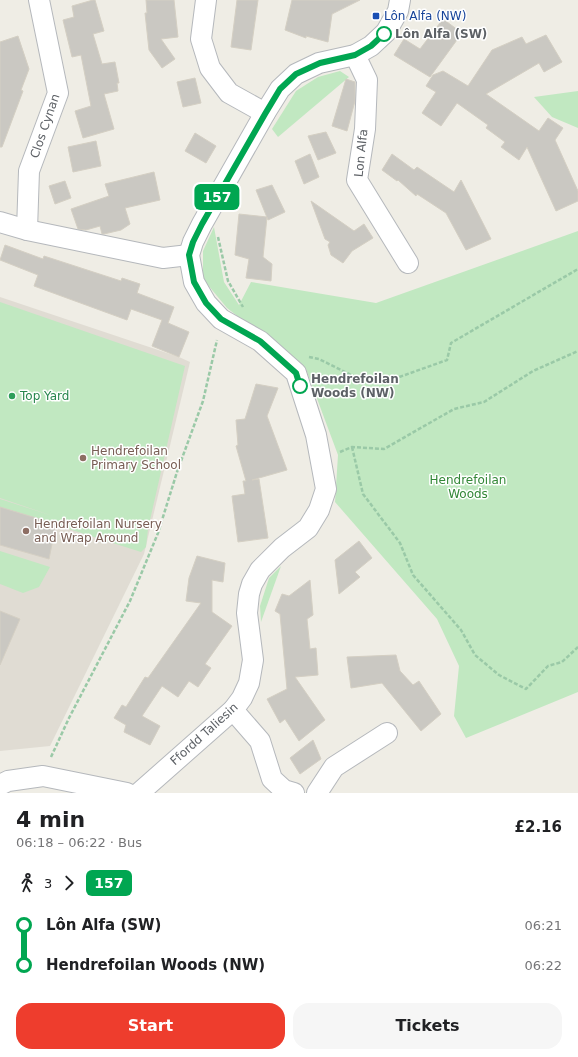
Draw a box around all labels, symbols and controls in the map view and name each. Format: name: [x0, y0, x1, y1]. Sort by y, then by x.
place label: Lôn Alfa (NW): [384, 9, 466, 23]
marker: Lôn Alfa (NW): [371, 11, 381, 21]
marker: Lôn Alfa (SW): [376, 26, 392, 42]
place label: Lôn Alfa (SW): [395, 27, 487, 41]
street label: Clos Cynan: [27, 92, 63, 160]
street label: Lon Alfa: [352, 128, 370, 178]
line badge: 157: [194, 184, 240, 210]
text: 157: [202, 189, 232, 205]
place label: Hendrefoilan Woods (NW): [311, 372, 399, 400]
marker: Hendrefoilan Woods (NW): [292, 378, 308, 394]
place label: Top Yard: [19, 389, 69, 403]
marker: Top Yard: [7, 391, 17, 401]
place label: Hendrefoilan Primary School: [91, 444, 181, 472]
marker: Hendrefoilan Primary School: [78, 453, 88, 463]
park label: Hendrefoilan Woods: [430, 473, 506, 501]
place label: Hendrefoilan Nursery and Wrap Around: [34, 517, 162, 545]
marker: Hendrefoilan Nursery and Wrap Around: [21, 526, 31, 536]
street label: Ffordd Taliesin: [167, 700, 241, 768]
text: 4 min: [16, 807, 85, 832]
text: £2.16: [515, 818, 562, 836]
text: 06:18 – 06:22 · Bus: [16, 835, 142, 850]
icon: walk: [16, 872, 38, 894]
icon: forward: [58, 872, 80, 894]
text: 157: [94, 875, 124, 891]
text: 3: [44, 876, 52, 891]
text: Lôn Alfa (SW): [46, 916, 161, 934]
text: 06:21: [525, 918, 562, 933]
text: Hendrefoilan Woods (NW): [46, 956, 265, 974]
text: 06:22: [525, 958, 562, 973]
button: Start: [16, 1003, 285, 1049]
button: Tickets: [293, 1003, 562, 1049]

